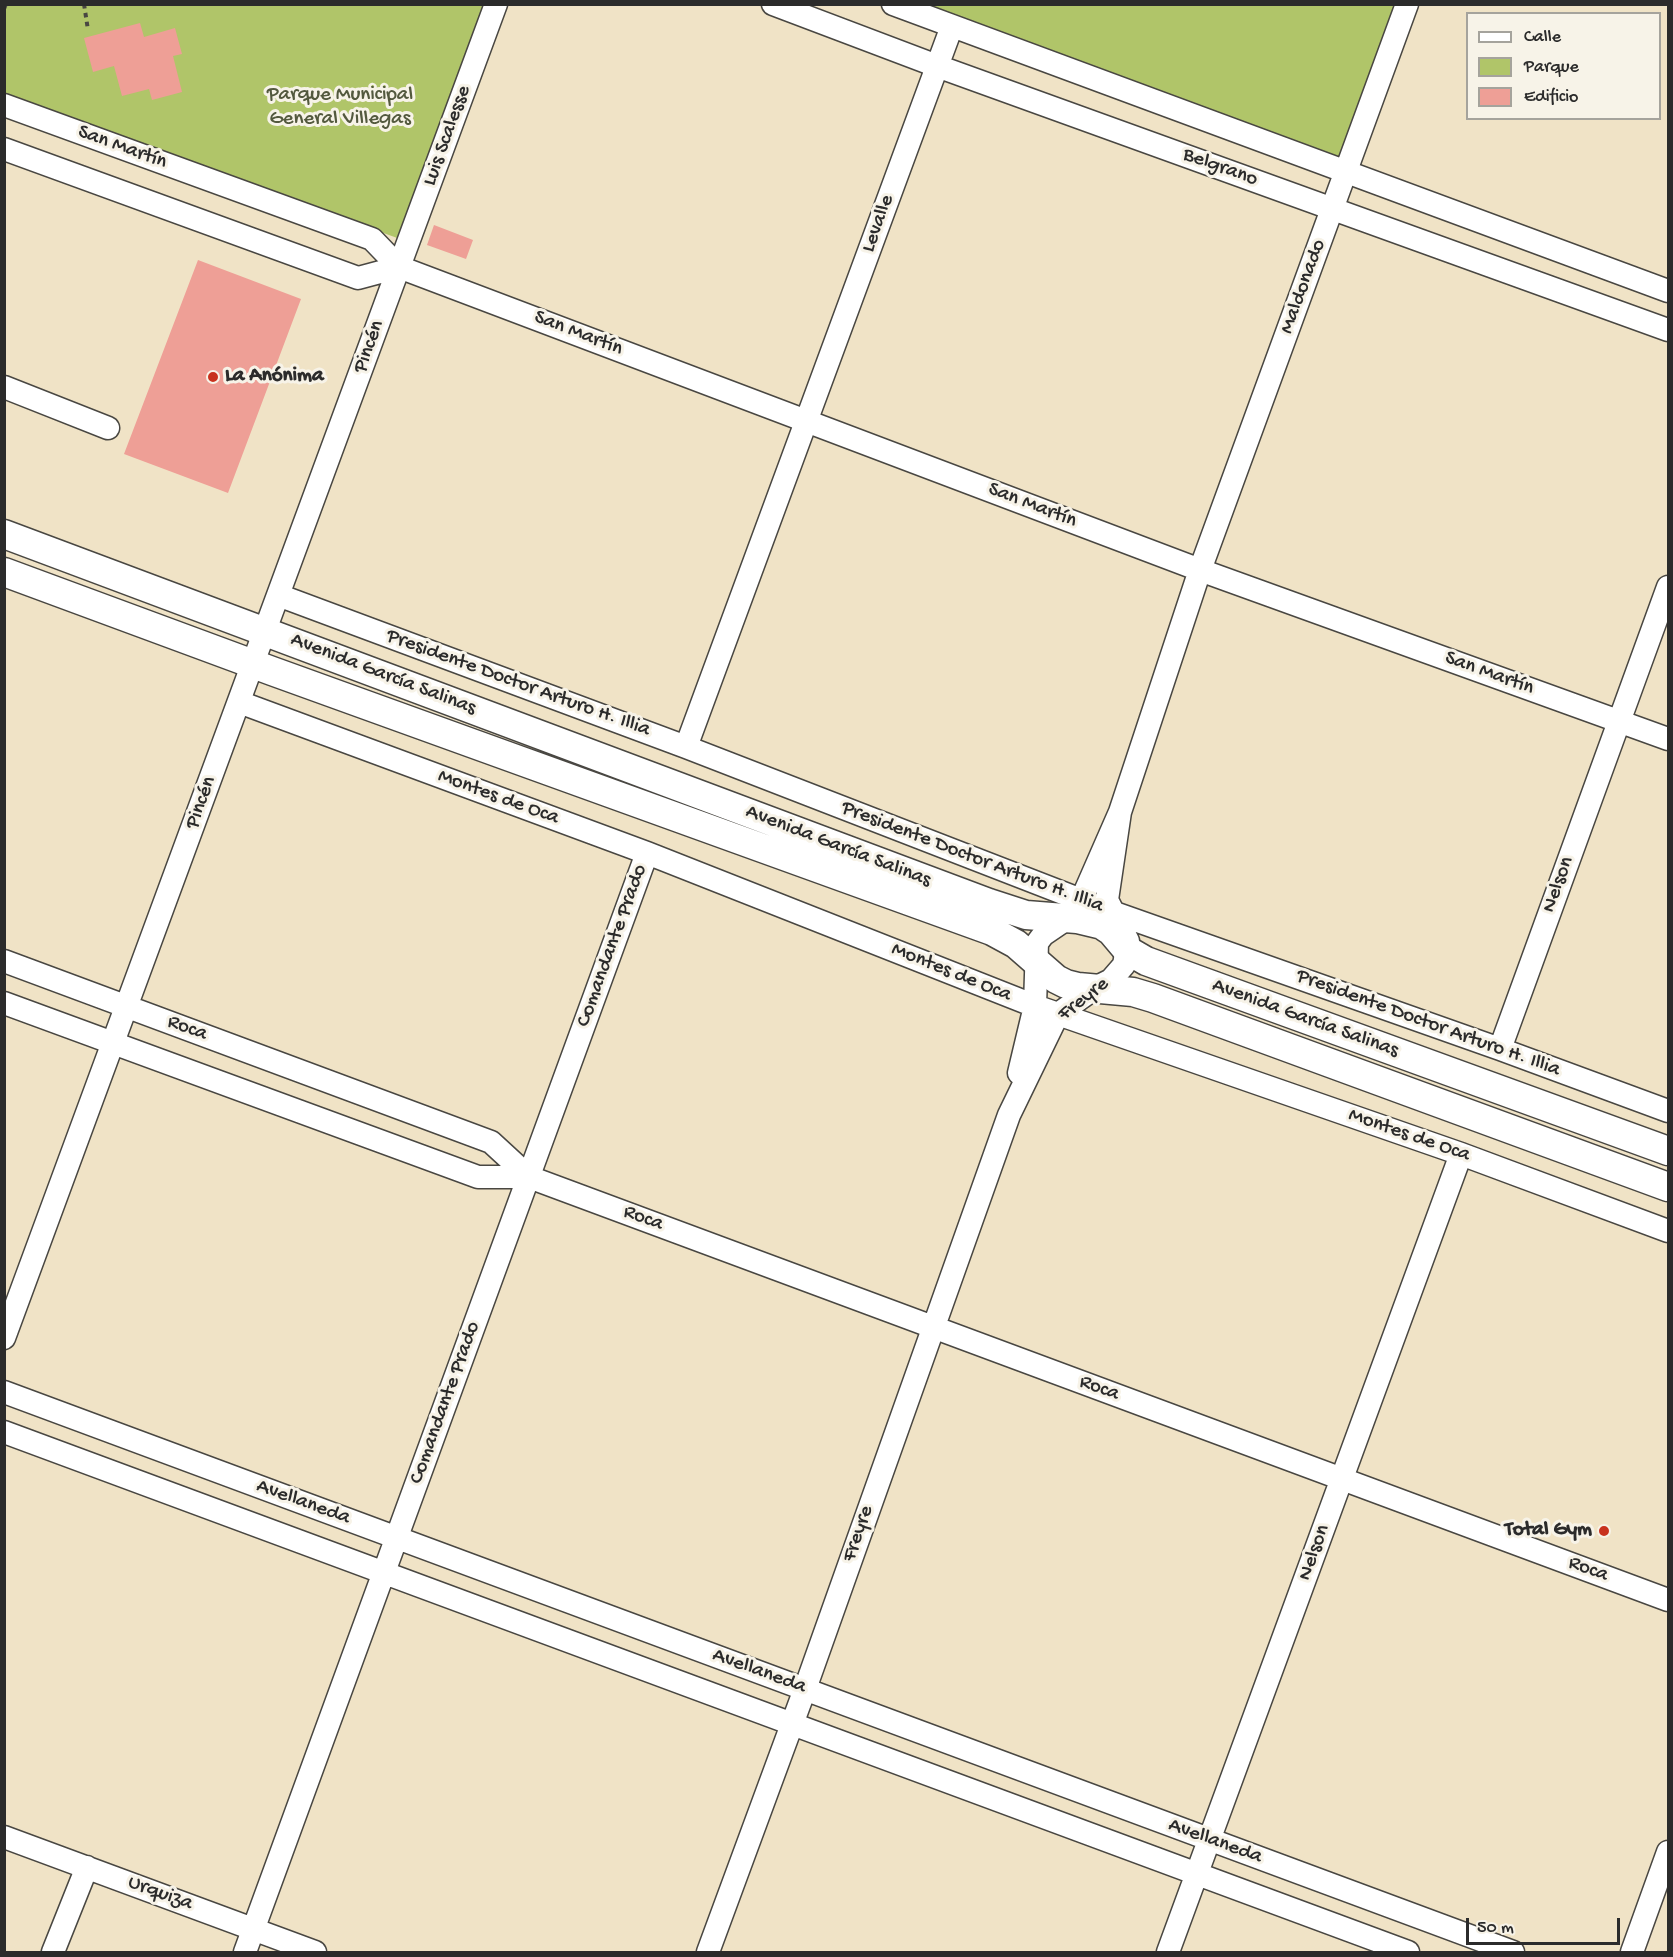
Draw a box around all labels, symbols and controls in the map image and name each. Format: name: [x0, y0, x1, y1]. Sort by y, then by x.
legend: [1466, 12, 1661, 120]
text: Calle: [1524, 27, 1561, 48]
text: Parque: [1524, 57, 1579, 78]
street label: Luis Scalesse: [418, 82, 478, 190]
park label: Parque Municipal General Villegas: [267, 83, 413, 133]
text: Edificio: [1524, 87, 1578, 108]
street label: San Martín: [74, 120, 170, 176]
street label: Belgrano: [1179, 143, 1261, 193]
street label: Levalle: [857, 192, 901, 256]
street label: Maldonado: [1275, 236, 1333, 338]
street label: San Martín: [530, 306, 626, 362]
street label: Pincén: [349, 317, 391, 377]
place label: La Anónima: [225, 364, 324, 390]
marker: La Anónima: [206, 370, 220, 384]
street label: San Martín: [984, 478, 1080, 534]
street label: Presidente Doctor Arturo H. Illia: [383, 624, 653, 744]
street label: Avenida García Salinas: [287, 628, 479, 722]
street label: San Martín: [1441, 646, 1537, 702]
street label: Montes de Oca: [434, 764, 562, 832]
street label: Pincén: [181, 773, 223, 833]
street label: Presidente Doctor Arturo H. Illia: [837, 796, 1107, 920]
street label: Avenida García Salinas: [742, 800, 934, 894]
street label: Nelson: [1537, 854, 1581, 916]
street label: Comandante Prado: [572, 861, 654, 1031]
street label: Montes de Oca: [887, 938, 1015, 1008]
street label: Presidente Doctor Arturo H. Illia: [1293, 964, 1563, 1084]
street label: Freyre: [1054, 972, 1114, 1028]
street label: Avenida García Salinas: [1208, 974, 1402, 1064]
street label: Roca: [164, 1010, 210, 1048]
street label: Montes de Oca: [1345, 1103, 1473, 1169]
street label: Roca: [620, 1200, 666, 1238]
street label: Comandante Prado: [405, 1318, 487, 1488]
street label: Roca: [1076, 1370, 1122, 1408]
street label: Avellaneda: [253, 1474, 353, 1532]
street label: Freyre: [838, 1503, 880, 1565]
place label: Total Gym: [1505, 1518, 1592, 1544]
street label: Nelson: [1293, 1522, 1337, 1584]
marker: Total Gym: [1597, 1524, 1611, 1538]
street label: Roca: [1565, 1551, 1611, 1589]
street label: Avellaneda: [709, 1643, 809, 1701]
street label: Avellaneda: [1165, 1813, 1265, 1871]
street label: Urquiza: [124, 1871, 196, 1917]
scale bar: [1469, 1906, 1624, 1944]
text: 50 m: [1477, 1918, 1514, 1939]

